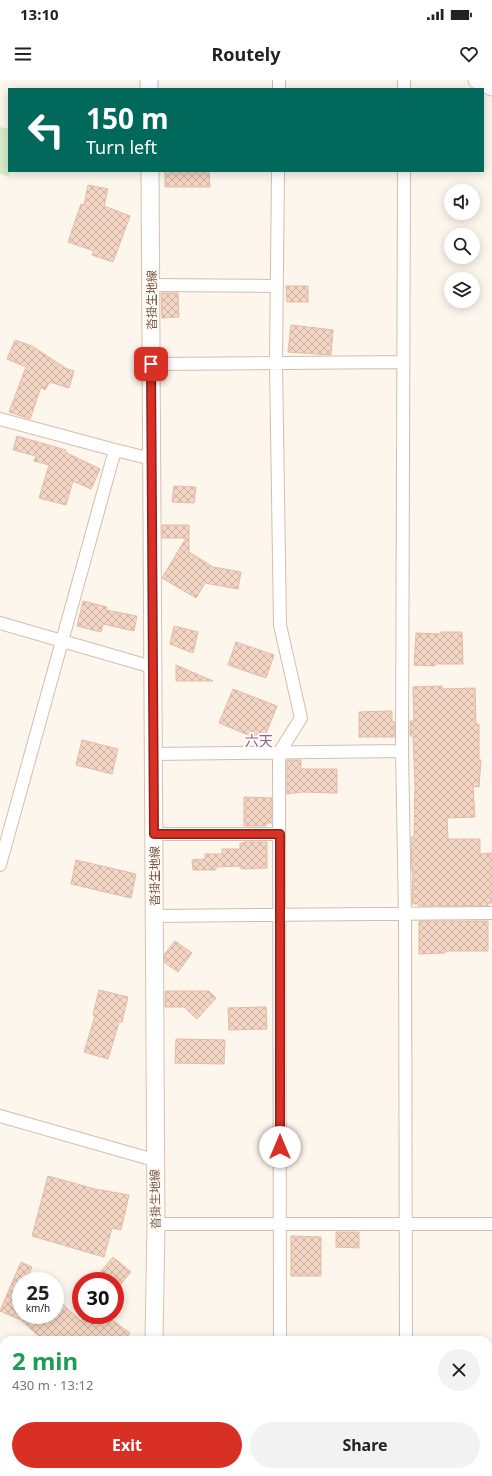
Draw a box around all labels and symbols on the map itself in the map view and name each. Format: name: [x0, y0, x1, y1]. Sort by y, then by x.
street label: 沓掛生地線: [143, 270, 160, 330]
pin: [134, 347, 168, 381]
district label: 六天: [245, 731, 273, 750]
street label: 沓掛生地線: [146, 846, 163, 906]
position arrow: [259, 1126, 301, 1168]
street label: 沓掛生地線: [146, 1169, 164, 1229]
speed limit sign: 30: [72, 1272, 124, 1324]

